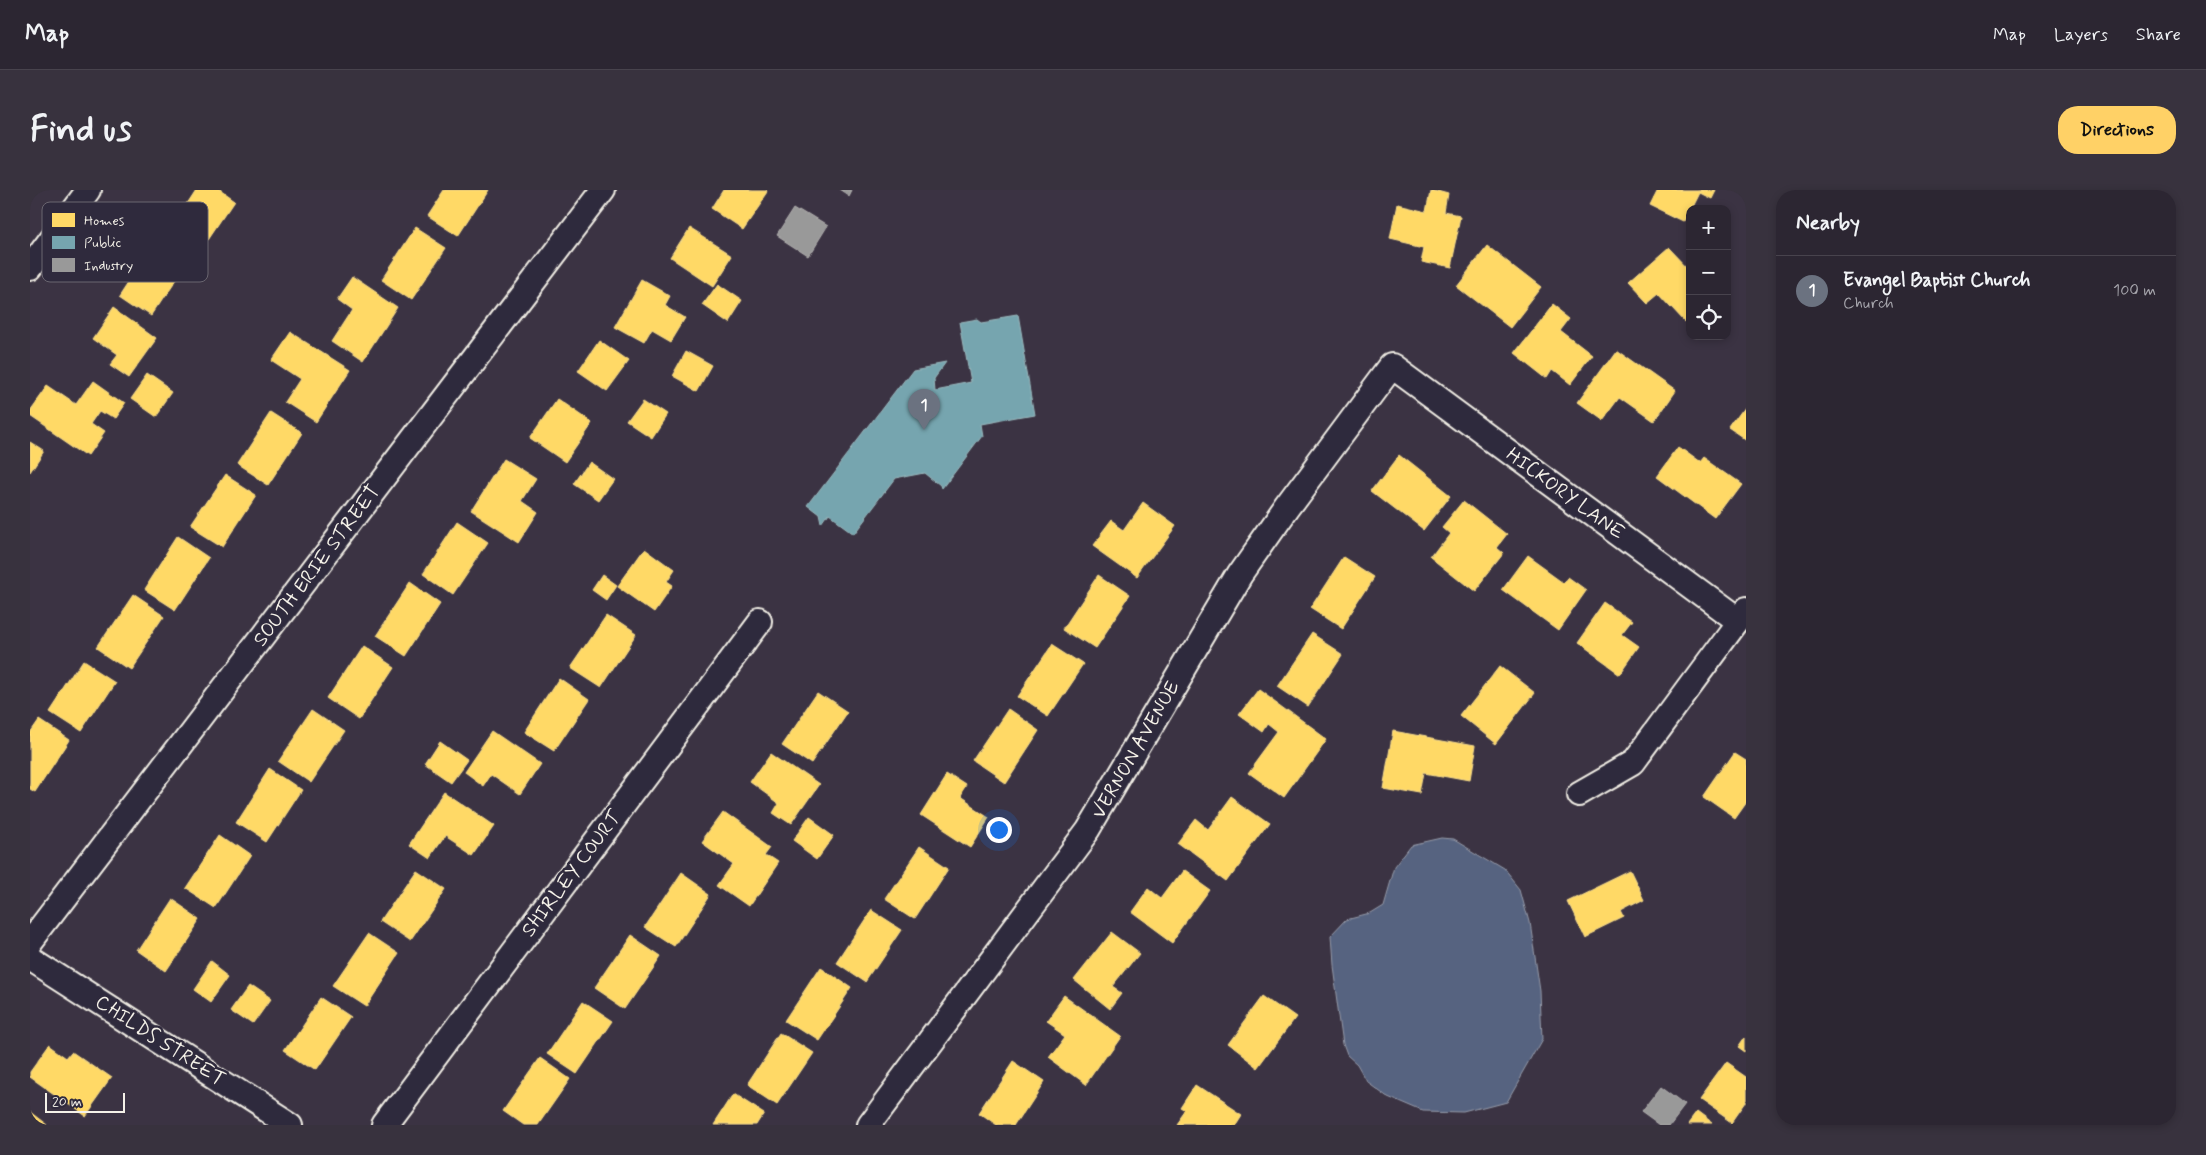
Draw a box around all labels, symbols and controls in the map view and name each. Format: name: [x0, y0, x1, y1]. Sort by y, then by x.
text: Map: [25, 19, 69, 50]
text: Map: [1993, 23, 2026, 47]
text: Layers: [2054, 23, 2108, 47]
text: Share: [2136, 23, 2181, 47]
button: Directions: [2058, 106, 2176, 154]
text: Find us: [30, 107, 132, 153]
legend: [42, 202, 208, 282]
map controls: [1686, 205, 1731, 340]
button: +: [1686, 205, 1731, 250]
text: Nearby: [1796, 209, 1860, 237]
text: Homes: [84, 212, 125, 230]
text: Public: [84, 234, 121, 252]
button: −: [1686, 250, 1731, 295]
text: Industry: [84, 257, 133, 275]
text: Evangel Baptist Church: [1843, 268, 2030, 293]
text: 1: [1808, 280, 1816, 301]
text: 100 m: [2113, 280, 2156, 301]
text: Church: [1843, 293, 1894, 314]
button: locate: [1686, 295, 1731, 340]
pin: 1: [908, 389, 940, 430]
street label: HICKORY LANE: [1500, 442, 1630, 546]
street label: SOUTH ERIE STREET: [247, 480, 387, 652]
street label: VERNON AVENUE: [1086, 676, 1186, 824]
street label: SHIRLEY COURT: [516, 804, 629, 943]
your location: [986, 817, 1012, 843]
street label: CHILDS STREET: [90, 989, 230, 1093]
scale bar: [45, 1090, 125, 1113]
text: 20 m: [52, 1093, 82, 1111]

